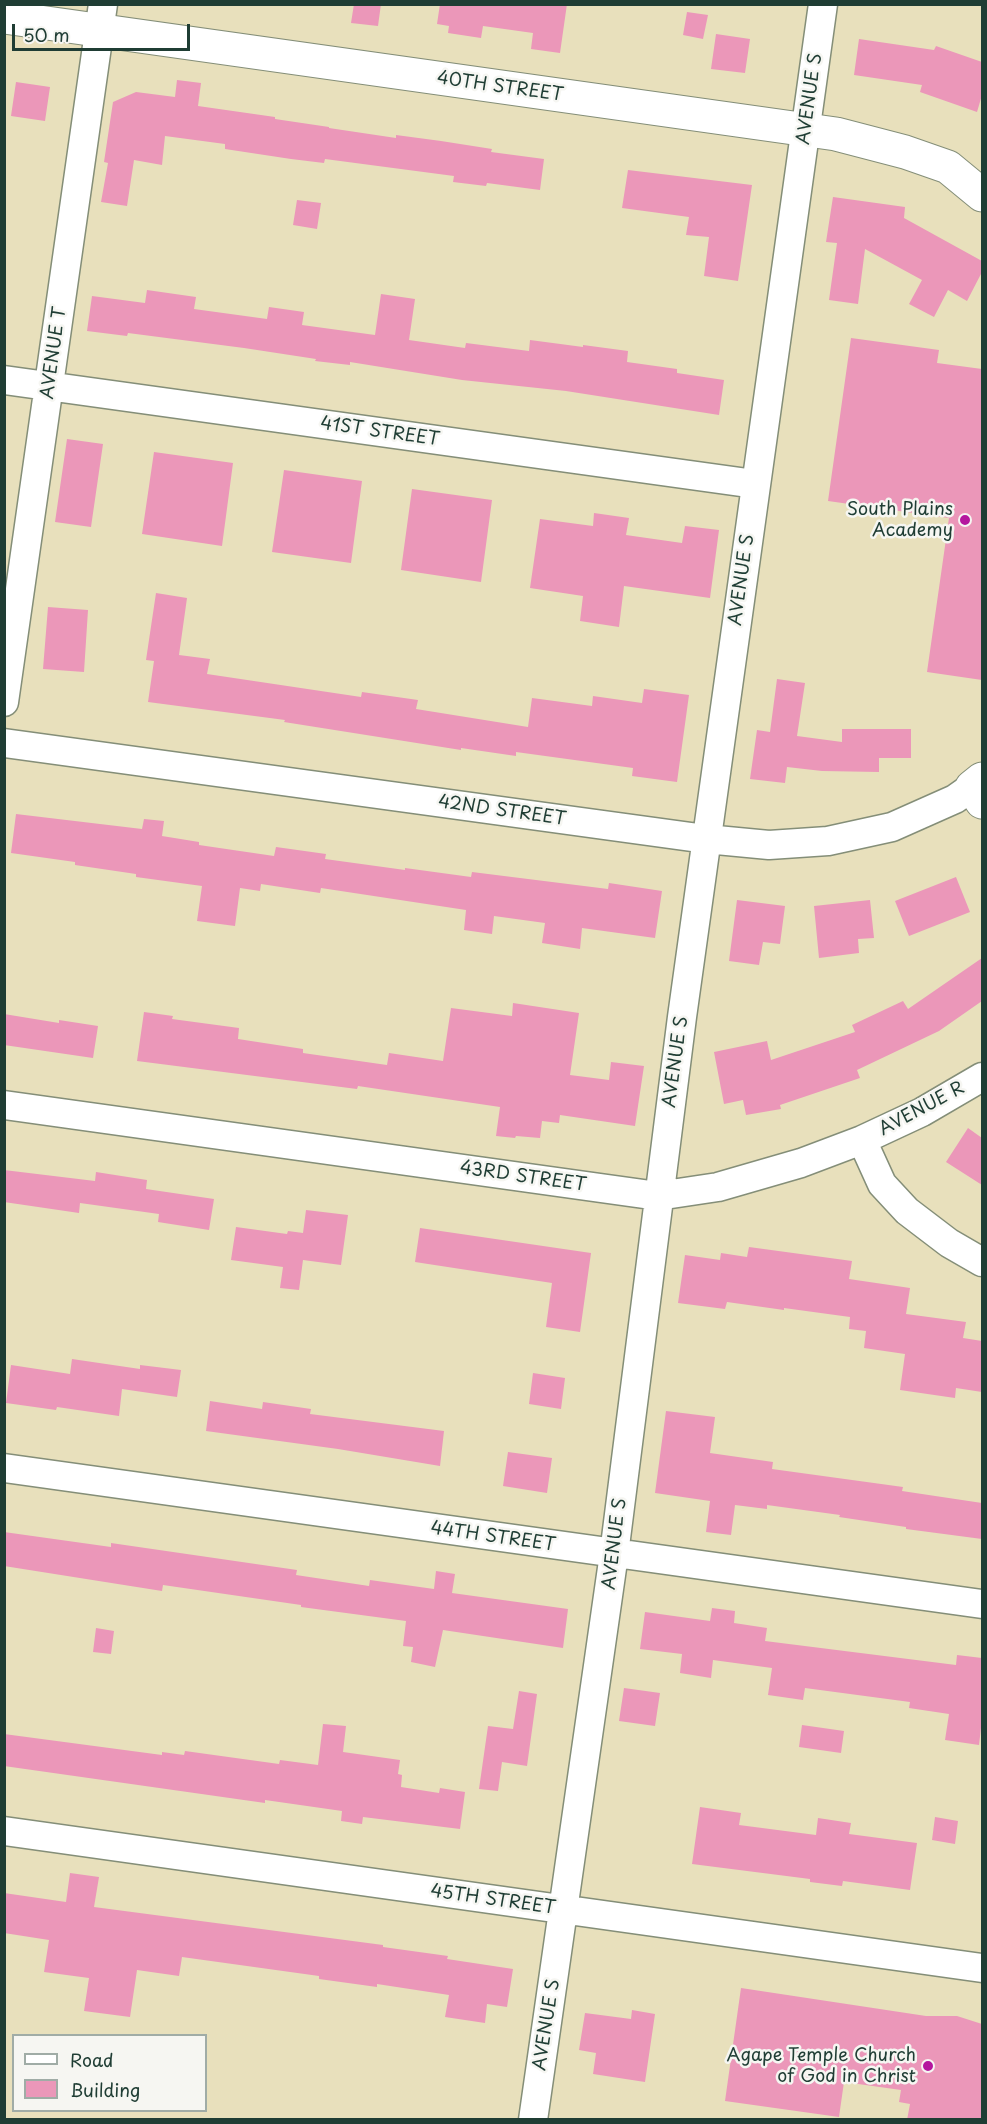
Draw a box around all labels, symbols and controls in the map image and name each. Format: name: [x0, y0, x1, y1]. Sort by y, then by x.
scale bar: [15, 12, 194, 50]
text: 50 m: [23, 21, 70, 48]
street label: AVENUE S: [793, 52, 827, 146]
street label: 40TH STREET: [435, 67, 565, 107]
street label: AVENUE T: [37, 305, 71, 401]
street label: 41ST STREET: [319, 413, 441, 451]
place label: South Plains Academy: [847, 499, 953, 542]
marker: South Plains Academy: [958, 513, 972, 527]
street label: AVENUE S: [725, 533, 759, 627]
street label: 42ND STREET: [437, 791, 567, 831]
street label: AVENUE S: [659, 1015, 693, 1109]
street label: AVENUE R: [875, 1077, 969, 1141]
street label: 43RD STREET: [458, 1157, 588, 1197]
street label: AVENUE S: [599, 1497, 631, 1591]
street label: 44TH STREET: [429, 1518, 557, 1556]
street label: 45TH STREET: [429, 1881, 557, 1919]
street label: AVENUE S: [529, 1978, 565, 2072]
legend: [12, 2034, 207, 2112]
place label: Agape Temple Church of God in Christ: [727, 2045, 916, 2088]
text: Road: [70, 2046, 114, 2073]
marker: Agape Temple Church of God in Christ: [921, 2059, 935, 2073]
text: Building: [70, 2076, 140, 2103]

